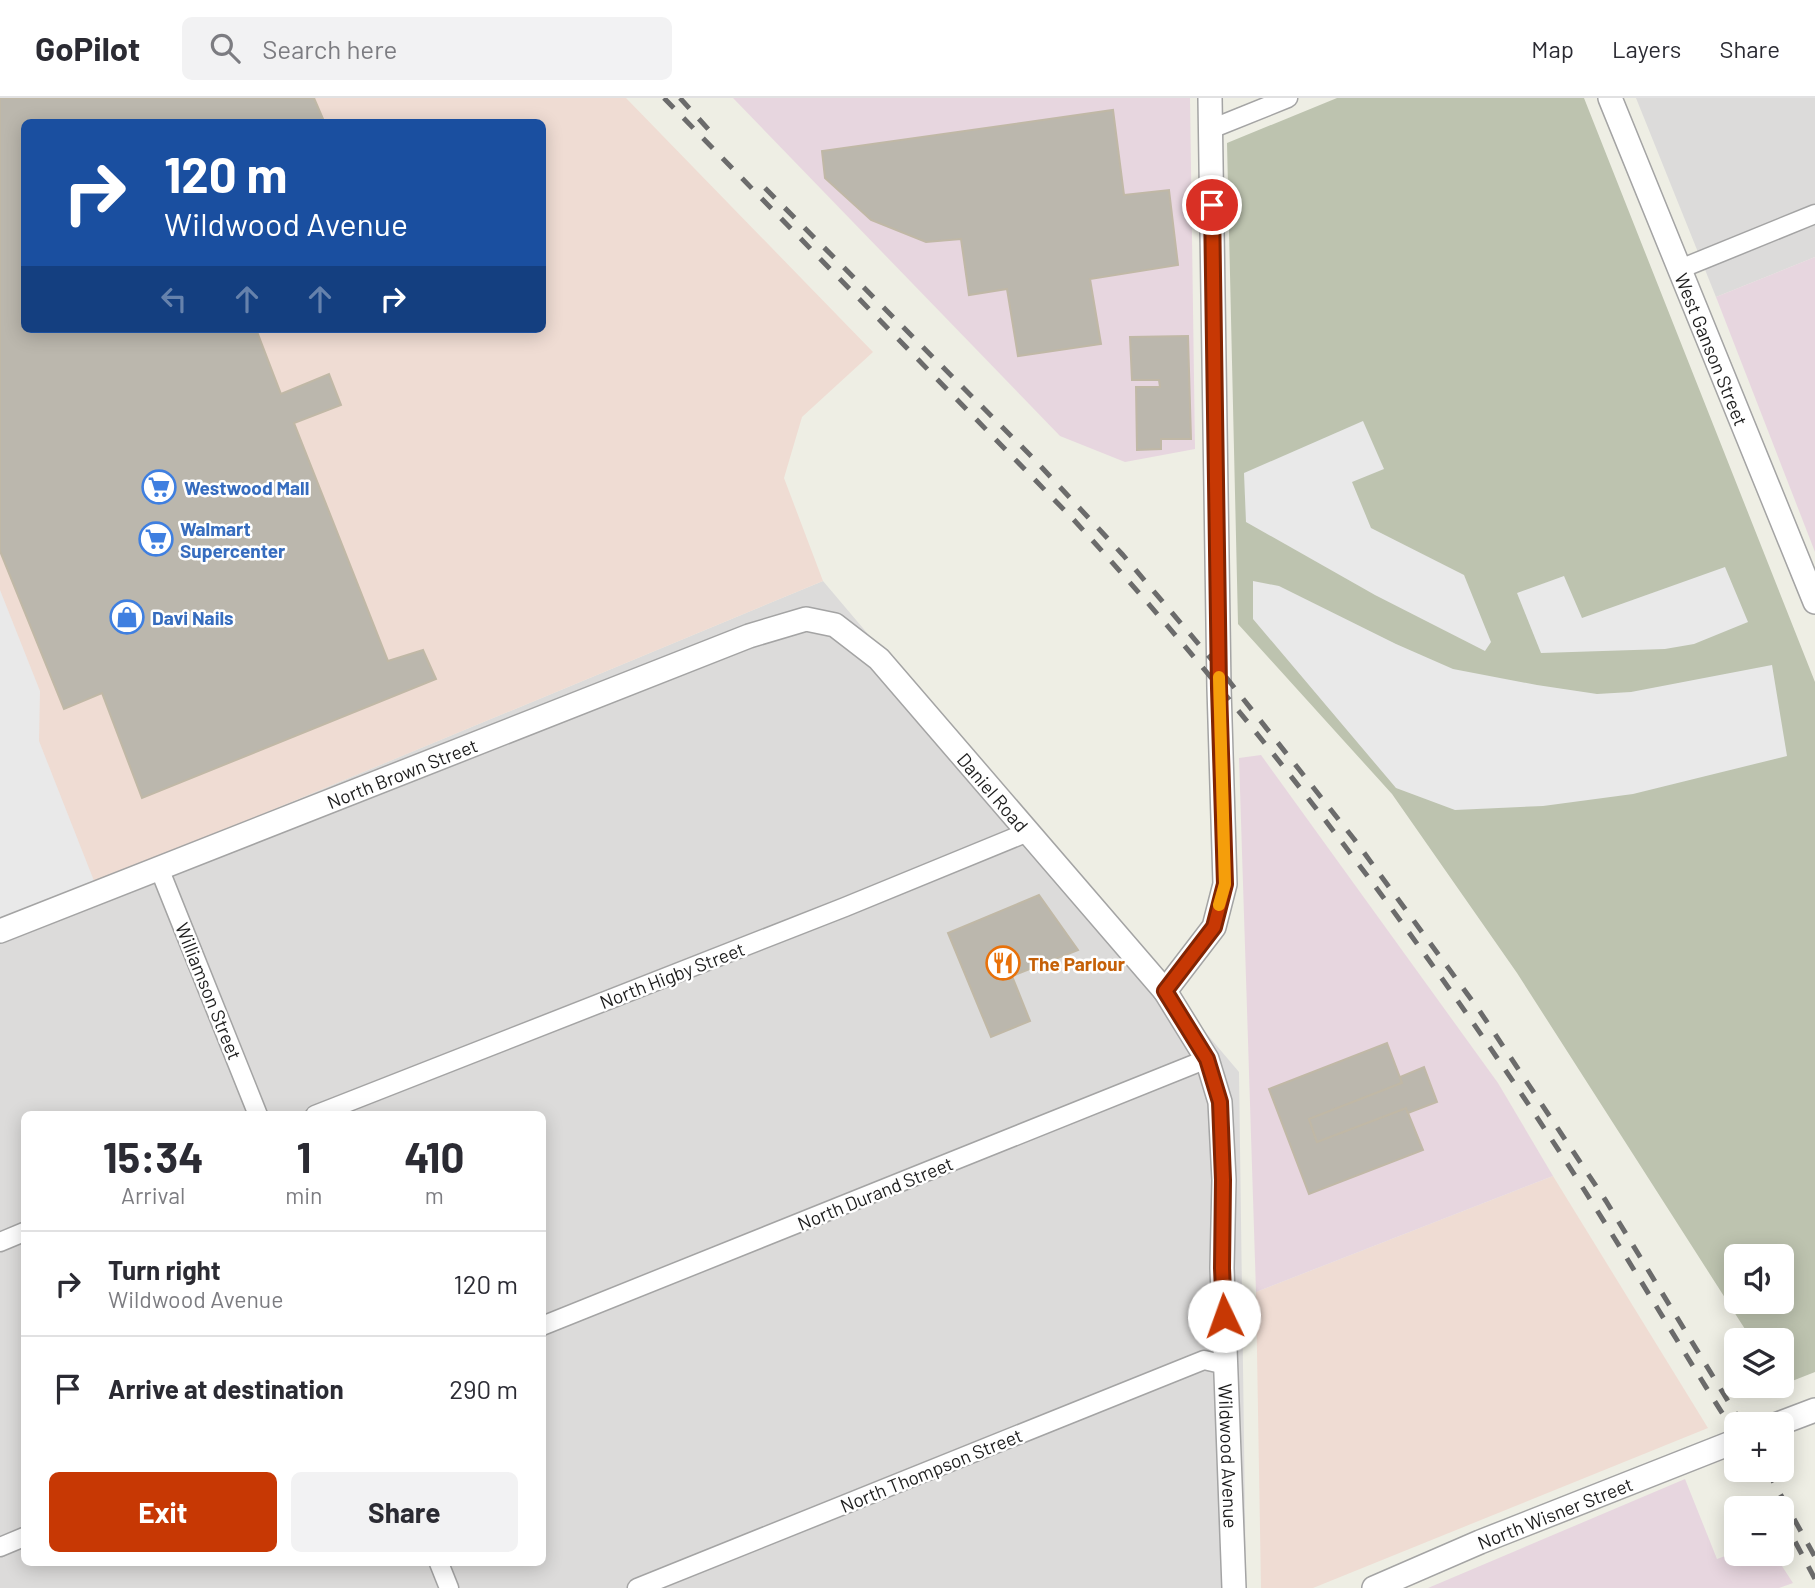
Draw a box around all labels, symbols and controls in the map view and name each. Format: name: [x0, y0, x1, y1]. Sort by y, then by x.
search box: [182, 17, 672, 80]
text: GoPilot: [35, 28, 140, 68]
icon: search: [206, 29, 244, 67]
text: Search here: [262, 33, 397, 64]
text: Map: [1531, 34, 1574, 63]
text: Layers: [1612, 34, 1681, 63]
text: Share: [1719, 34, 1780, 63]
text: 120 m: [164, 144, 287, 203]
icon: right: [49, 147, 140, 238]
pin: [1182, 175, 1242, 235]
icon: arrive: [1193, 186, 1231, 224]
text: Wildwood Avenue: [164, 204, 408, 242]
street label: West Ganson Street: [1671, 269, 1753, 429]
icon: left: [155, 280, 193, 318]
icon: ahead: [228, 280, 266, 318]
icon: ahead: [301, 280, 339, 318]
icon: right: [374, 280, 412, 318]
supermarket icon: Westwood Mall: [140, 468, 178, 506]
place label: Westwood Mall: [184, 476, 309, 499]
place label: Walmart Supercenter: [180, 517, 286, 562]
supermarket icon: Walmart Supercenter: [137, 520, 175, 558]
shop icon: Davi Nails: [108, 598, 146, 636]
place label: Davi Nails: [152, 606, 234, 629]
street label: North Brown Street: [323, 733, 481, 813]
street label: Daniel Road: [953, 748, 1034, 836]
street label: Williamson Street: [171, 919, 247, 1063]
street label: North Higby Street: [596, 937, 748, 1013]
restaurant icon: The Parlour: [984, 944, 1022, 982]
place label: The Parlour: [1028, 952, 1126, 975]
text: 15:34: [103, 1131, 204, 1181]
text: 1: [296, 1131, 311, 1181]
text: 410: [404, 1131, 464, 1181]
street label: North Durand Street: [794, 1151, 956, 1235]
text: Arrival: [121, 1181, 185, 1209]
text: min: [285, 1181, 323, 1209]
text: m: [425, 1181, 444, 1209]
map controls: [1724, 1244, 1794, 1566]
button: sound: [1724, 1244, 1794, 1314]
text: Turn right: [108, 1254, 221, 1285]
icon: right: [49, 1265, 87, 1303]
text: 120 m: [454, 1268, 518, 1299]
position arrow: [1187, 1279, 1261, 1353]
text: Wildwood Avenue: [108, 1285, 283, 1313]
button: layers: [1724, 1328, 1794, 1398]
icon: arrive: [49, 1370, 87, 1408]
text: Arrive at destination: [108, 1373, 344, 1404]
text: 290 m: [449, 1373, 518, 1404]
street label: Wildwood Avenue: [1215, 1383, 1243, 1529]
button: +: [1724, 1412, 1794, 1482]
street label: North Thompson Street: [837, 1423, 1025, 1517]
button: Exit: [49, 1472, 277, 1552]
button: Share: [291, 1472, 518, 1552]
street label: North Wisner Street: [1474, 1472, 1636, 1553]
button: −: [1724, 1496, 1794, 1566]

